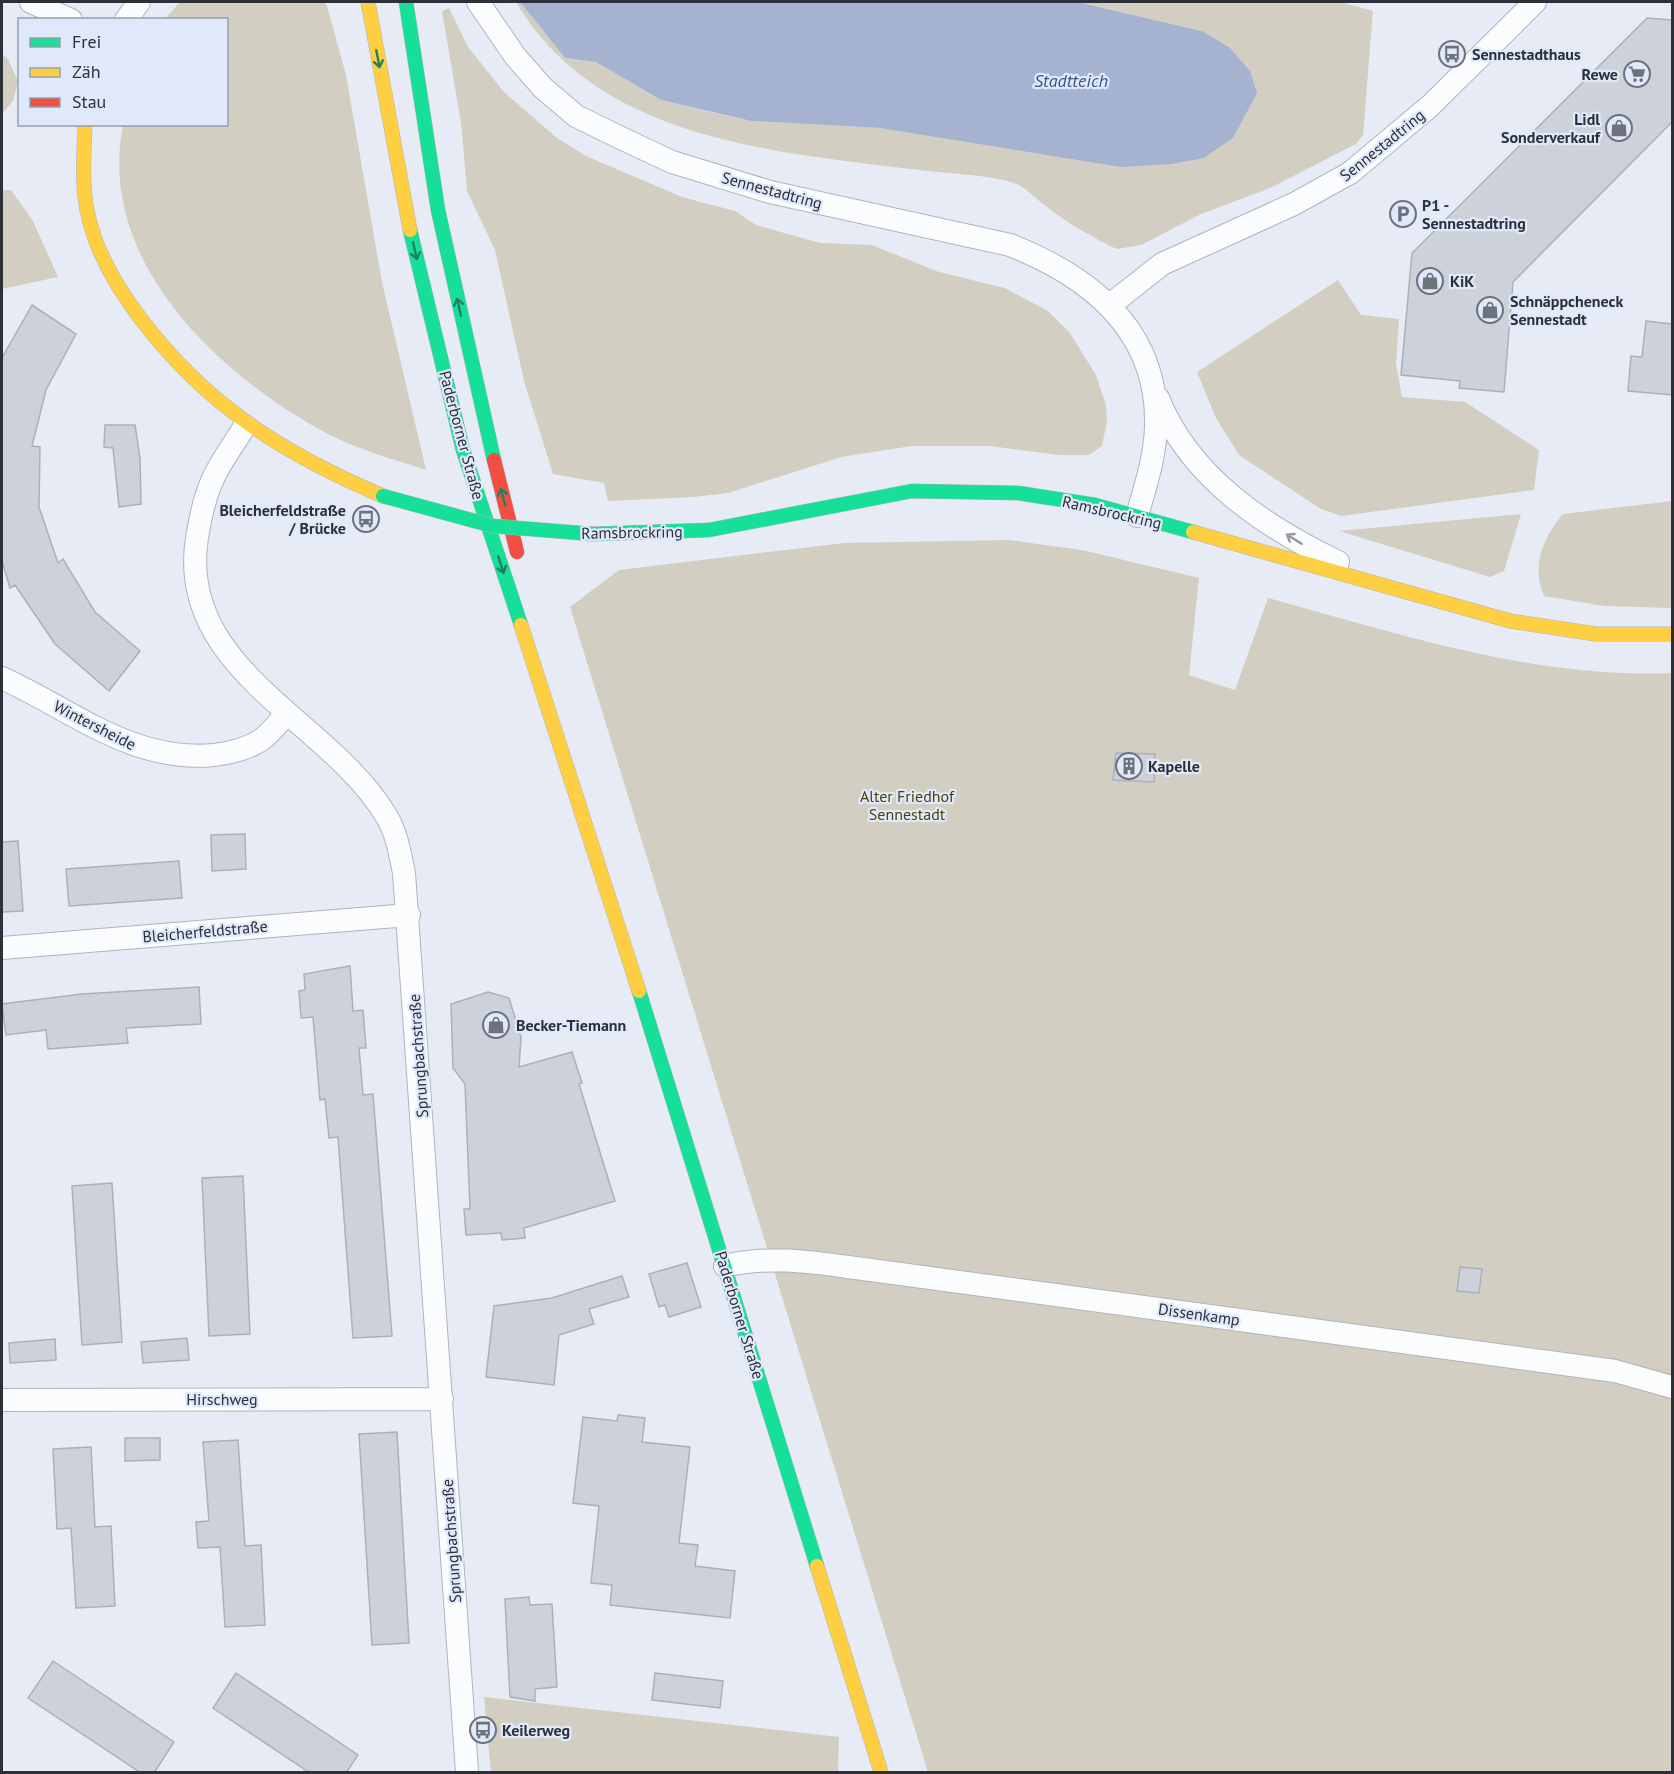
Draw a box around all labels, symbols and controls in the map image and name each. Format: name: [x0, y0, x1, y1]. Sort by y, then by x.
legend: [18, 18, 228, 126]
text: Frei: [72, 30, 101, 53]
bus stop icon: Sennestadthaus: [1437, 39, 1467, 69]
place label: Sennestadthaus: [1472, 44, 1581, 64]
one-way arrow: [373, 49, 384, 68]
supermarket icon: Rewe: [1622, 59, 1652, 89]
text: Zäh: [72, 60, 101, 83]
place label: Rewe: [1582, 64, 1618, 84]
water label: Stadtteich: [1034, 69, 1108, 92]
text: Stau: [72, 90, 106, 113]
street label: Sennestadtring: [1336, 105, 1428, 185]
place label: Lidl Sonderverkauf: [1501, 109, 1601, 147]
shop icon: Lidl Sonderverkauf: [1604, 113, 1634, 143]
street label: Sennestadtring: [719, 167, 825, 213]
place label: P1 - Sennestadtring: [1422, 195, 1526, 233]
parking icon: P1 - Sennestadtring: [1388, 199, 1418, 229]
one-way arrow: [410, 240, 421, 260]
shop icon: KiK: [1415, 266, 1445, 296]
place label: KiK: [1450, 271, 1474, 291]
place label: Schnäppcheneck Sennestadt: [1510, 291, 1624, 329]
shop icon: Schnäppcheneck Sennestadt: [1475, 295, 1505, 325]
one-way arrow: [452, 298, 464, 317]
street label: Paderborner Straße: [435, 368, 489, 502]
one-way arrow: [496, 488, 508, 507]
street label: Ramsbrockring: [1060, 491, 1164, 533]
place label: Bleicherfeldstraße / Brücke: [219, 500, 346, 538]
bus stop icon: Bleicherfeldstraße / Brücke: [351, 504, 381, 534]
street label: Ramsbrockring: [581, 521, 683, 543]
one-way arrow: [1286, 532, 1303, 544]
one-way arrow: [496, 555, 507, 574]
street label: Wintersheide: [50, 696, 140, 754]
building icon: Kapelle: [1114, 751, 1144, 781]
place label: Kapelle: [1148, 756, 1200, 776]
park label: Alter Friedhof Sennestadt: [860, 786, 955, 824]
street label: Bleicherfeldstraße: [142, 916, 268, 946]
street label: Sprungbachstraße: [404, 993, 432, 1119]
shop icon: Becker-Tiemann: [481, 1010, 511, 1040]
place label: Becker-Tiemann: [516, 1015, 626, 1035]
street label: Paderborner Straße: [711, 1249, 769, 1381]
street label: Dissenkamp: [1157, 1298, 1241, 1330]
street label: Hirschweg: [186, 1389, 258, 1409]
street label: Sprungbachstraße: [437, 1478, 465, 1604]
bus stop icon: Keilerweg: [468, 1715, 498, 1745]
place label: Keilerweg: [502, 1720, 570, 1740]

